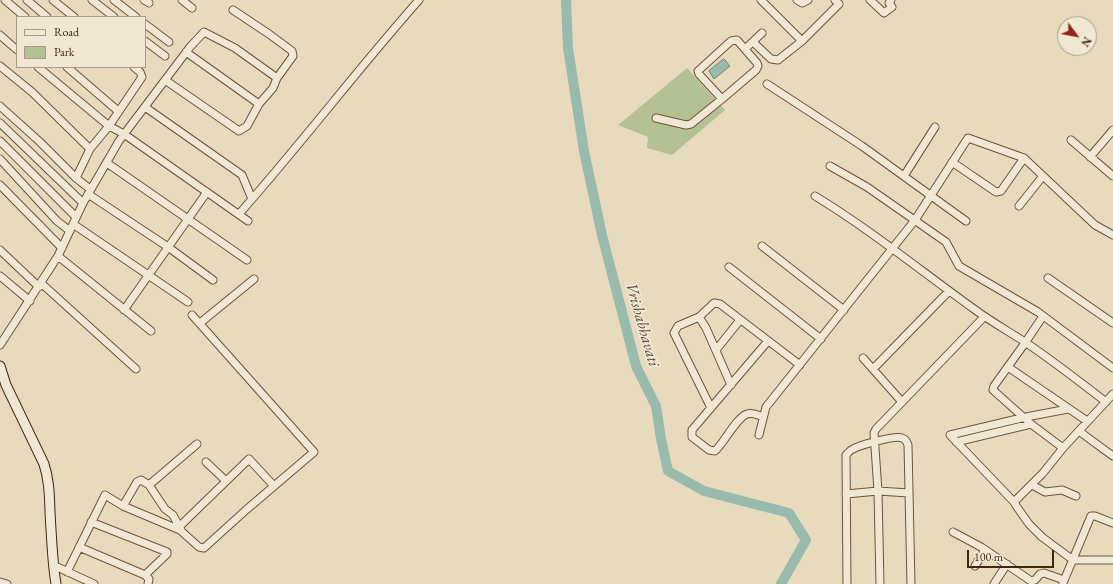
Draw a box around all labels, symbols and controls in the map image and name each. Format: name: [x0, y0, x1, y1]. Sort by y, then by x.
legend: [16, 16, 146, 68]
north arrow: [1057, 16, 1097, 56]
text: Road: [54, 24, 79, 40]
text: N: [1078, 34, 1095, 49]
text: Park: [54, 44, 74, 60]
water label: Vrishabhavati: [621, 281, 663, 369]
scale bar: [969, 542, 1056, 568]
text: 100 m: [974, 549, 1003, 565]

